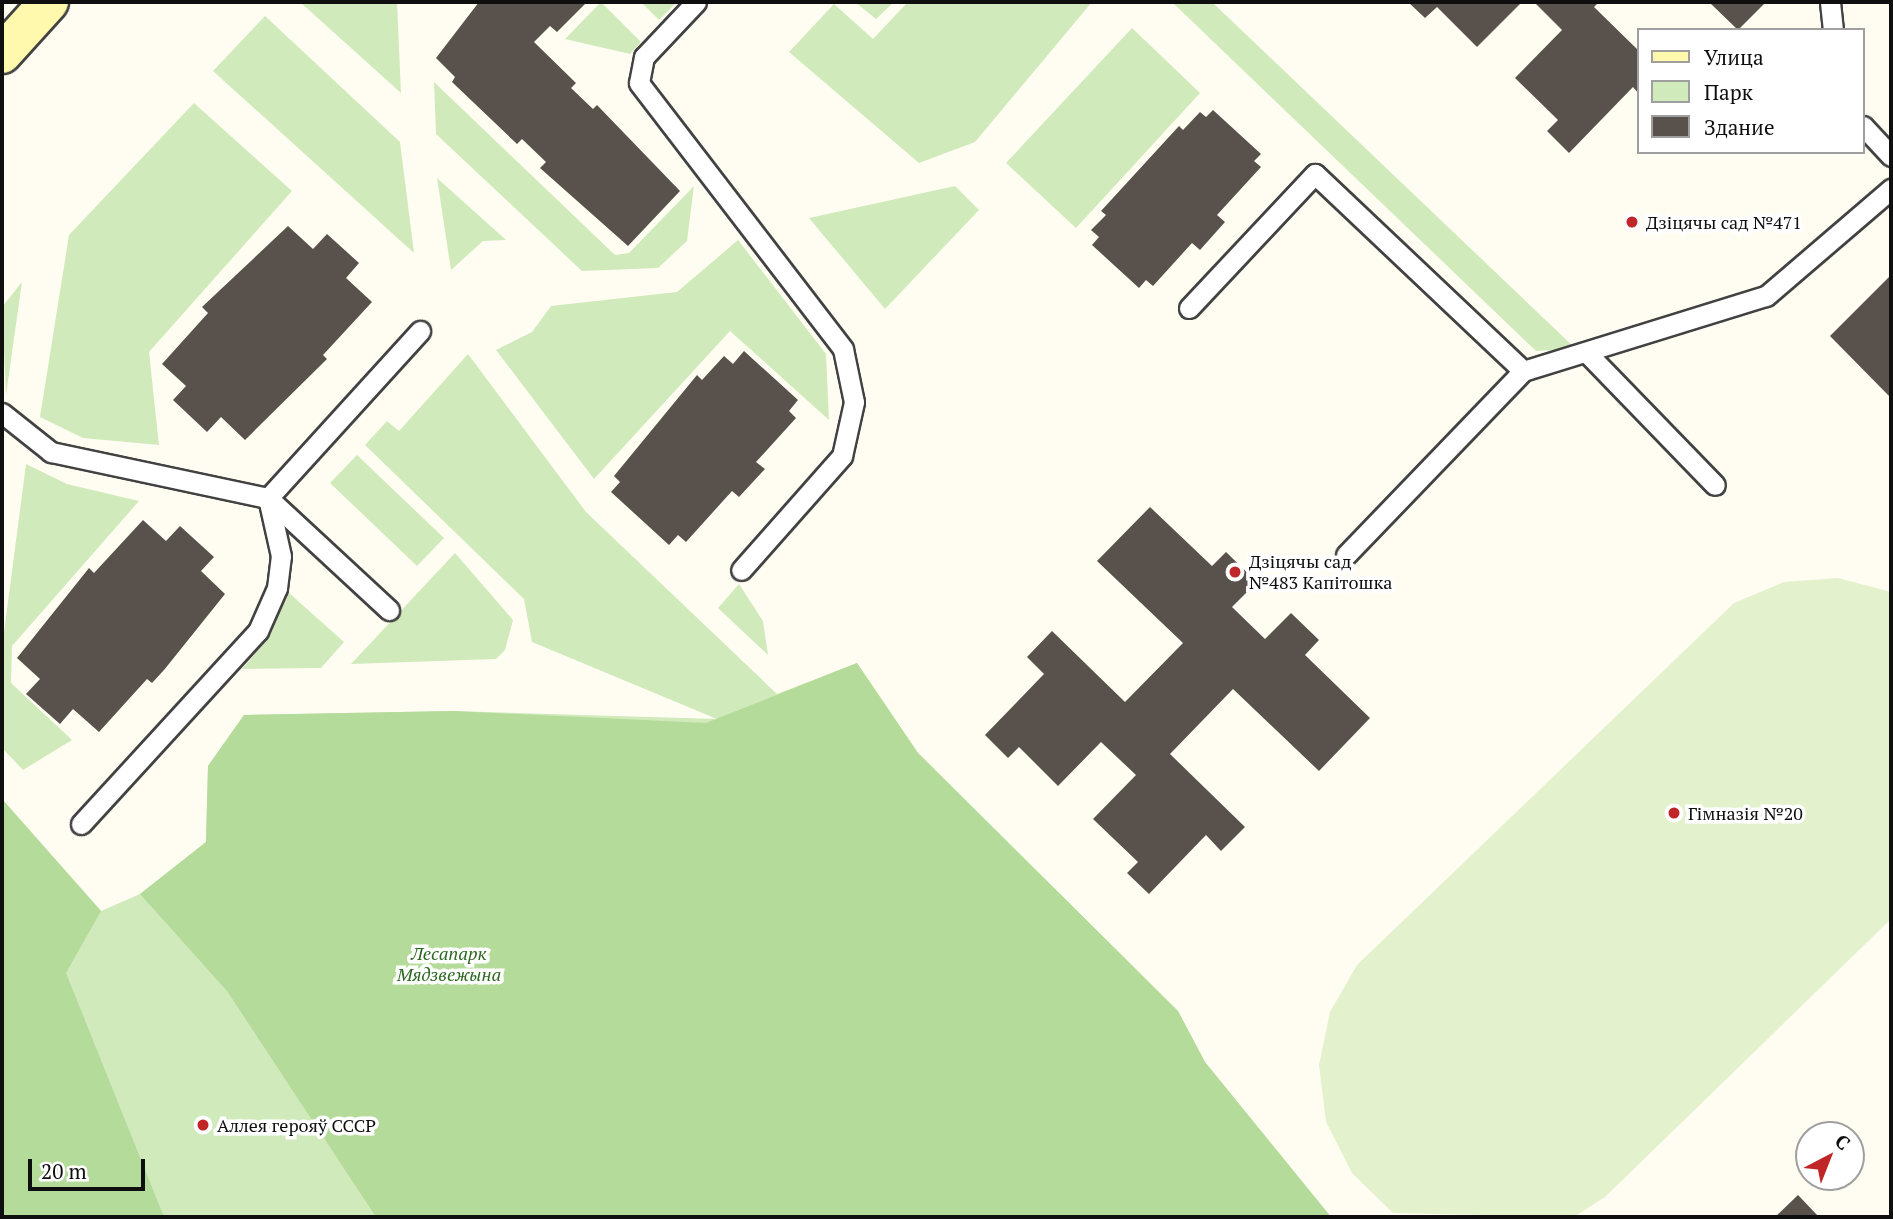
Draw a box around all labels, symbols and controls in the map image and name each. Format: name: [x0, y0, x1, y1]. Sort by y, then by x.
legend: [1638, 28, 1865, 154]
text: Улица: [1704, 43, 1764, 71]
text: Парк: [1704, 78, 1753, 106]
text: Здание: [1704, 113, 1775, 141]
place label: Дзіцячы сад №471: [1646, 211, 1802, 233]
marker: Дзіцячы сад №471: [1624, 214, 1640, 230]
place label: Дзіцячы сад №483 Капітошка: [1249, 551, 1392, 594]
marker: Дзіцячы сад №483 Капітошка: [1227, 564, 1243, 580]
place label: Гімназія №20: [1688, 802, 1803, 824]
marker: Гімназія №20: [1666, 805, 1682, 821]
park label: Лесапарк Мядзвежына: [397, 943, 501, 986]
place label: Аллея герояў СССР: [217, 1114, 376, 1136]
marker: Аллея герояў СССР: [195, 1117, 211, 1133]
north arrow: [1795, 1121, 1865, 1191]
text: С: [1830, 1128, 1856, 1155]
scale bar: [32, 1146, 149, 1190]
text: 20 m: [41, 1157, 87, 1185]

